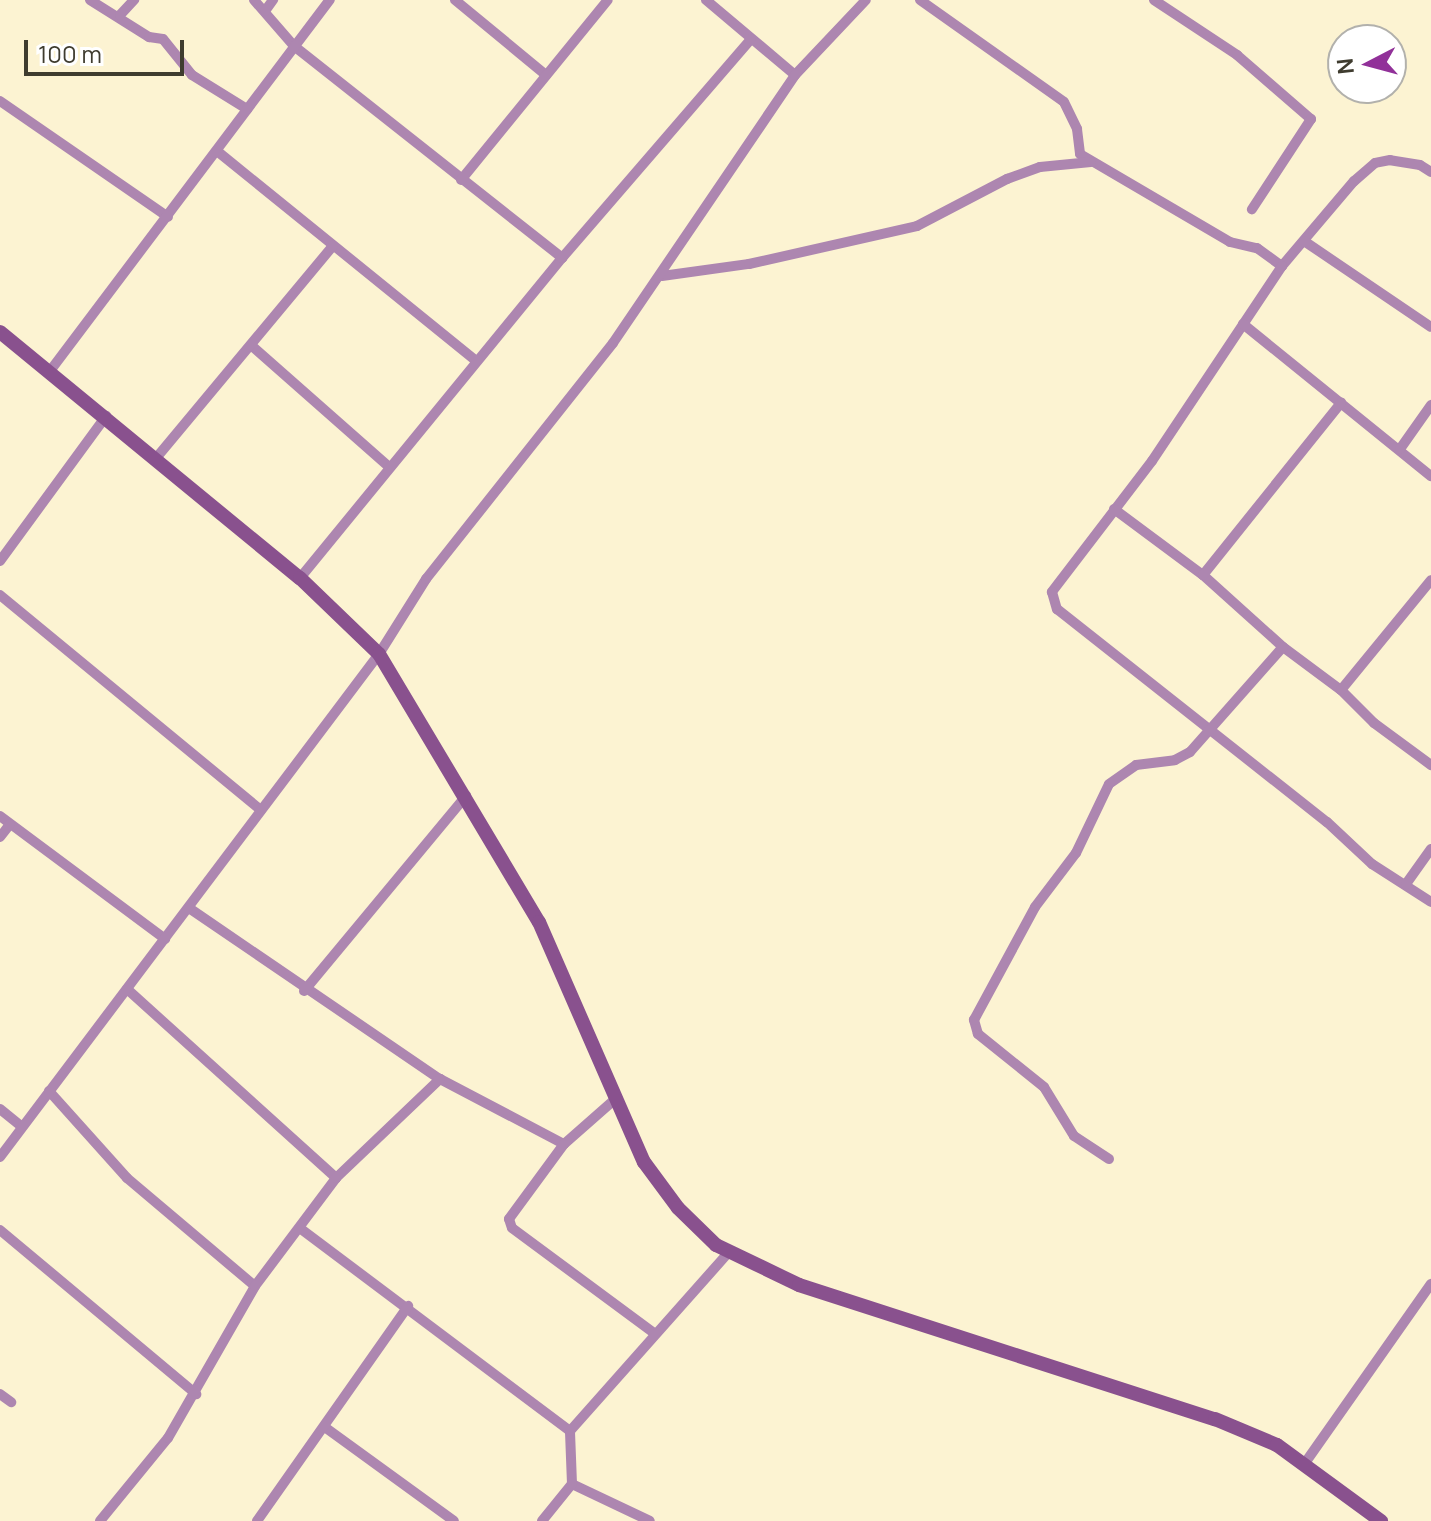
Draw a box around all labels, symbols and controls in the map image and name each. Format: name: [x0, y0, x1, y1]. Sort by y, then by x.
scale bar: [28, 24, 188, 74]
north arrow: [1327, 24, 1407, 104]
text: 100 m: [38, 37, 102, 70]
text: N: [1329, 57, 1361, 76]

